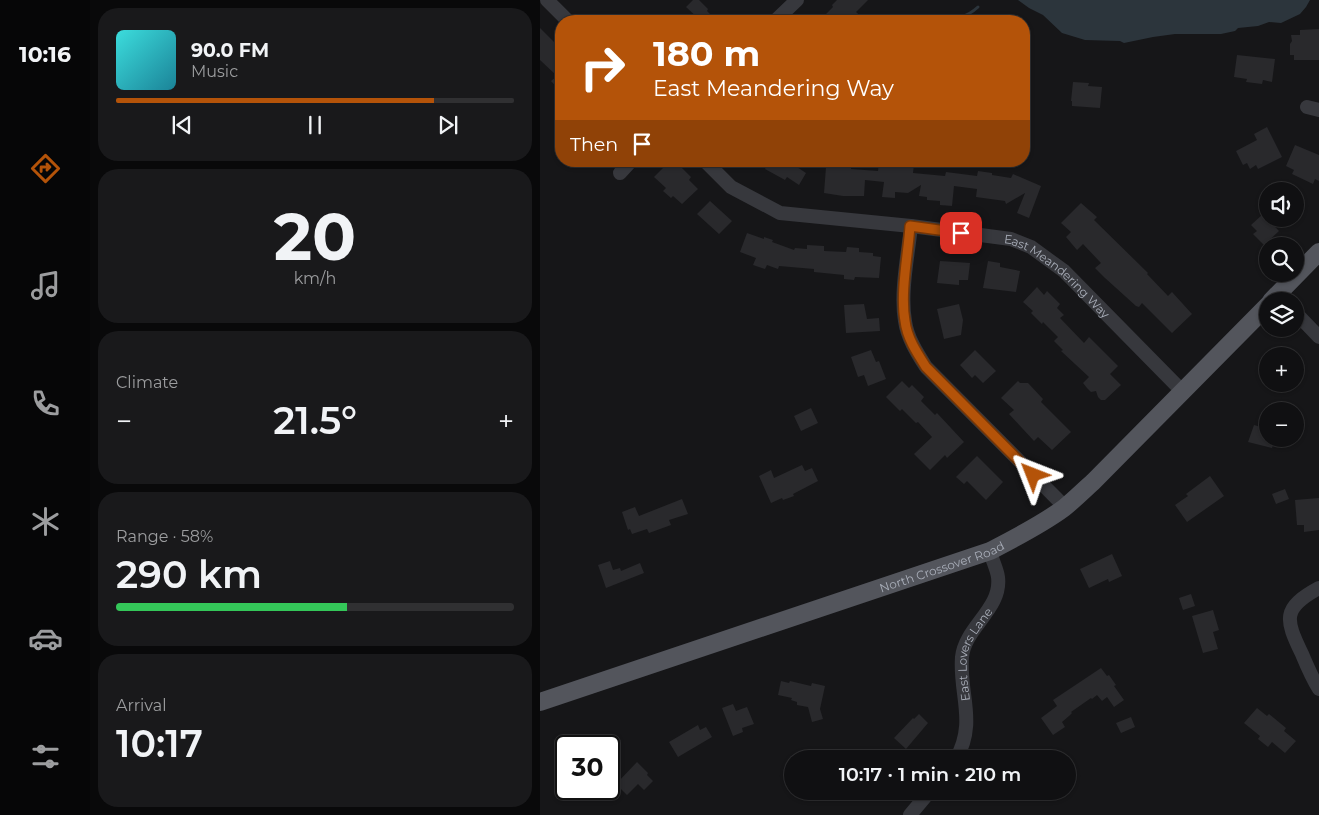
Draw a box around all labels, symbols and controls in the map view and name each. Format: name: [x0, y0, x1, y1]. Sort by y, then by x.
text: 180 m: [653, 32, 760, 75]
icon: right: [570, 35, 635, 100]
text: 90.0 FM: [191, 39, 269, 62]
text: 10:16: [19, 41, 71, 68]
text: Music: [191, 62, 238, 81]
text: East Meandering Way: [653, 75, 894, 102]
icon: previous: [168, 111, 196, 139]
icon: pause: [301, 111, 329, 139]
icon: next: [434, 111, 462, 139]
icon: arrive: [628, 130, 656, 158]
text: Then: [570, 133, 618, 156]
icon: directions: [28, 151, 63, 186]
map controls: [1259, 182, 1304, 447]
button: sound: [1259, 182, 1304, 227]
text: 20: [274, 197, 356, 276]
pin: [940, 212, 982, 254]
icon: arrive: [947, 219, 975, 247]
street label: East Meandering Way: [1004, 231, 1114, 321]
button: search: [1259, 237, 1304, 282]
icon: music: [28, 268, 63, 303]
text: km/h: [294, 269, 336, 288]
button: layers: [1259, 292, 1304, 337]
button: +: [1259, 347, 1304, 392]
text: Climate: [116, 373, 178, 392]
icon: phone: [28, 386, 63, 421]
text: 21.5°: [273, 397, 357, 444]
button: −: [1259, 402, 1304, 447]
text: −: [116, 404, 132, 438]
text: +: [498, 404, 514, 438]
position arrow: [1006, 448, 1058, 500]
icon: climate: [28, 504, 63, 539]
text: Range · 58%: [116, 527, 213, 546]
street label: North Crossover Road: [877, 537, 1007, 595]
text: 290 km: [116, 551, 262, 598]
street label: East Lovers Lane: [954, 604, 995, 702]
icon: car: [28, 621, 63, 656]
text: Arrival: [116, 696, 166, 715]
text: 10:17: [116, 720, 203, 767]
speed limit sign: 30: [555, 735, 620, 800]
icon: filters: [28, 739, 63, 774]
text: 10:17 · 1 min · 210 m: [839, 763, 1021, 786]

